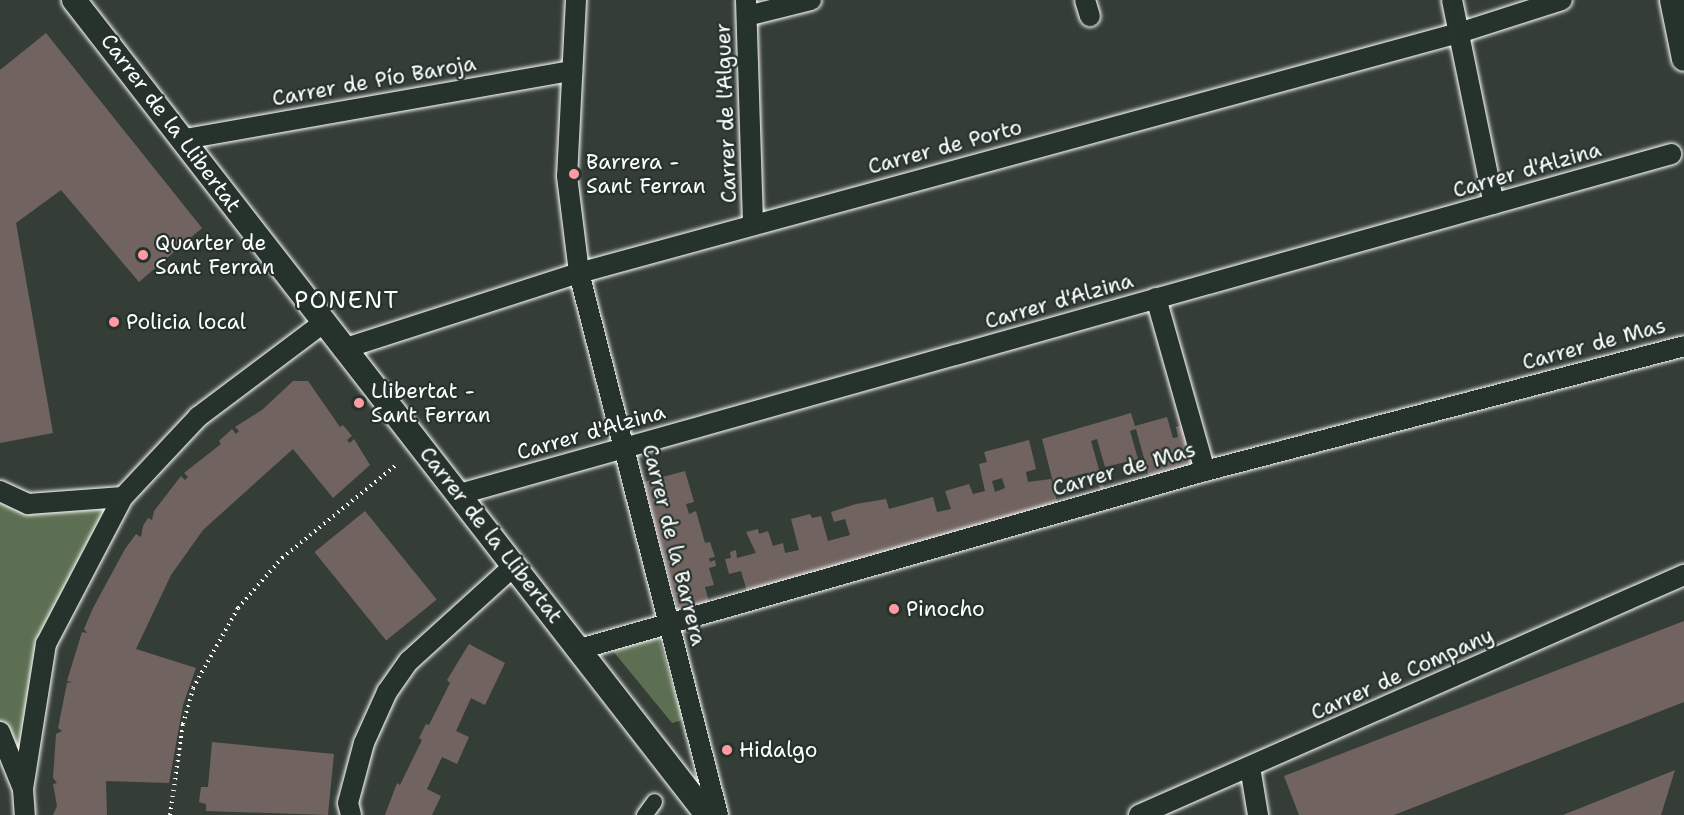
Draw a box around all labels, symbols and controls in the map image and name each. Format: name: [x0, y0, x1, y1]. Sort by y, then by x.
street label: Carrer de l'Alguer: [710, 23, 742, 203]
street label: Carrer de la Llibertat: [96, 29, 246, 217]
street label: Carrer de Pío Baroja: [270, 51, 478, 111]
street label: Carrer de Porto: [865, 114, 1025, 180]
street label: Carrer d'Alzina: [1450, 137, 1604, 203]
place label: Barrera - Sant Ferran: [586, 149, 706, 199]
marker: Barrera - Sant Ferran: [567, 167, 581, 181]
place label: Quarter de Sant Ferran: [155, 230, 275, 280]
marker: Quarter de Sant Ferran: [136, 248, 150, 262]
street label: Carrer d'Alzina: [982, 268, 1136, 334]
district label: PONENT: [294, 287, 400, 315]
place label: Policia local: [126, 309, 246, 335]
street label: Carrer de Mas: [1519, 313, 1669, 375]
marker: Policia local: [107, 315, 121, 329]
place label: Llibertat - Sant Ferran: [371, 378, 491, 428]
marker: Llibertat - Sant Ferran: [352, 396, 366, 410]
street label: Carrer d'Alzina: [514, 399, 668, 465]
street label: Carrer de Mas: [1050, 437, 1198, 501]
street label: Carrer de la Llibertat: [414, 442, 568, 628]
street label: Carrer de la Barrera: [637, 442, 711, 648]
place label: Pinocho: [906, 596, 985, 622]
marker: Pinocho: [887, 602, 901, 616]
street label: Carrer de Company: [1307, 622, 1497, 726]
place label: Hidalgo: [739, 737, 817, 763]
marker: Hidalgo: [720, 743, 734, 757]

